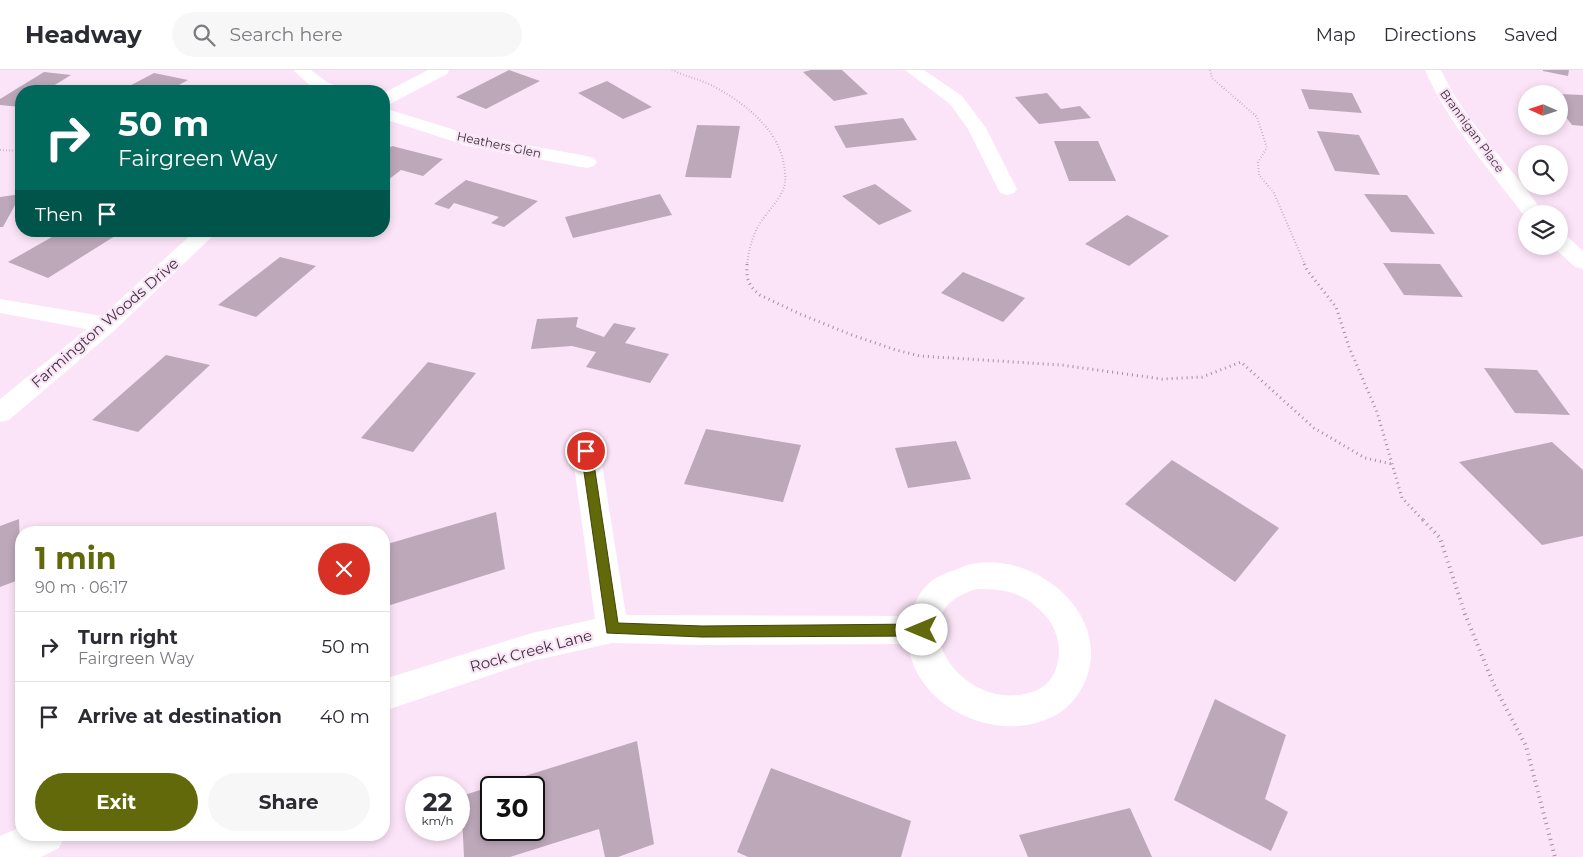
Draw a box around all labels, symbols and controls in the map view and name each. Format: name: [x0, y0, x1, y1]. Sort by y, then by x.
search box: [172, 12, 522, 57]
text: Headway: [25, 20, 142, 49]
icon: search: [190, 21, 218, 49]
text: Search here: [230, 23, 343, 46]
text: Map: [1316, 24, 1356, 46]
text: Directions: [1384, 24, 1476, 46]
text: Saved: [1504, 24, 1558, 46]
north arrow: [1518, 85, 1568, 135]
map controls: [1518, 85, 1568, 255]
street label: Brannigan Place: [1437, 86, 1508, 175]
text: 50 m: [118, 102, 209, 145]
icon: right: [35, 105, 100, 170]
street label: Heathers Glen: [456, 128, 543, 161]
text: Fairgreen Way: [118, 145, 277, 172]
button: search: [1518, 145, 1568, 195]
icon: arrive: [93, 200, 121, 228]
text: Then: [35, 203, 83, 226]
button: layers: [1518, 205, 1568, 255]
street label: Farmington Woods Drive: [27, 253, 182, 392]
pin: [565, 430, 607, 472]
icon: arrive: [572, 437, 600, 465]
text: 1 min: [35, 540, 116, 577]
button: close: [318, 543, 370, 595]
text: 90 m · 06:17: [35, 578, 128, 597]
position arrow: [895, 603, 947, 655]
street label: Rock Creek Lane: [468, 625, 594, 676]
text: Turn right: [78, 626, 178, 649]
icon: right: [35, 633, 63, 661]
text: 50 m: [322, 635, 370, 658]
text: Fairgreen Way: [78, 649, 194, 668]
icon: arrive: [35, 703, 63, 731]
text: Arrive at destination: [78, 705, 282, 728]
text: 40 m: [320, 705, 370, 728]
button: Exit: [35, 773, 198, 831]
button: Share: [208, 773, 370, 831]
speed limit sign: 30: [480, 776, 545, 841]
text: 22: [423, 787, 452, 817]
text: km/h: [421, 813, 454, 828]

